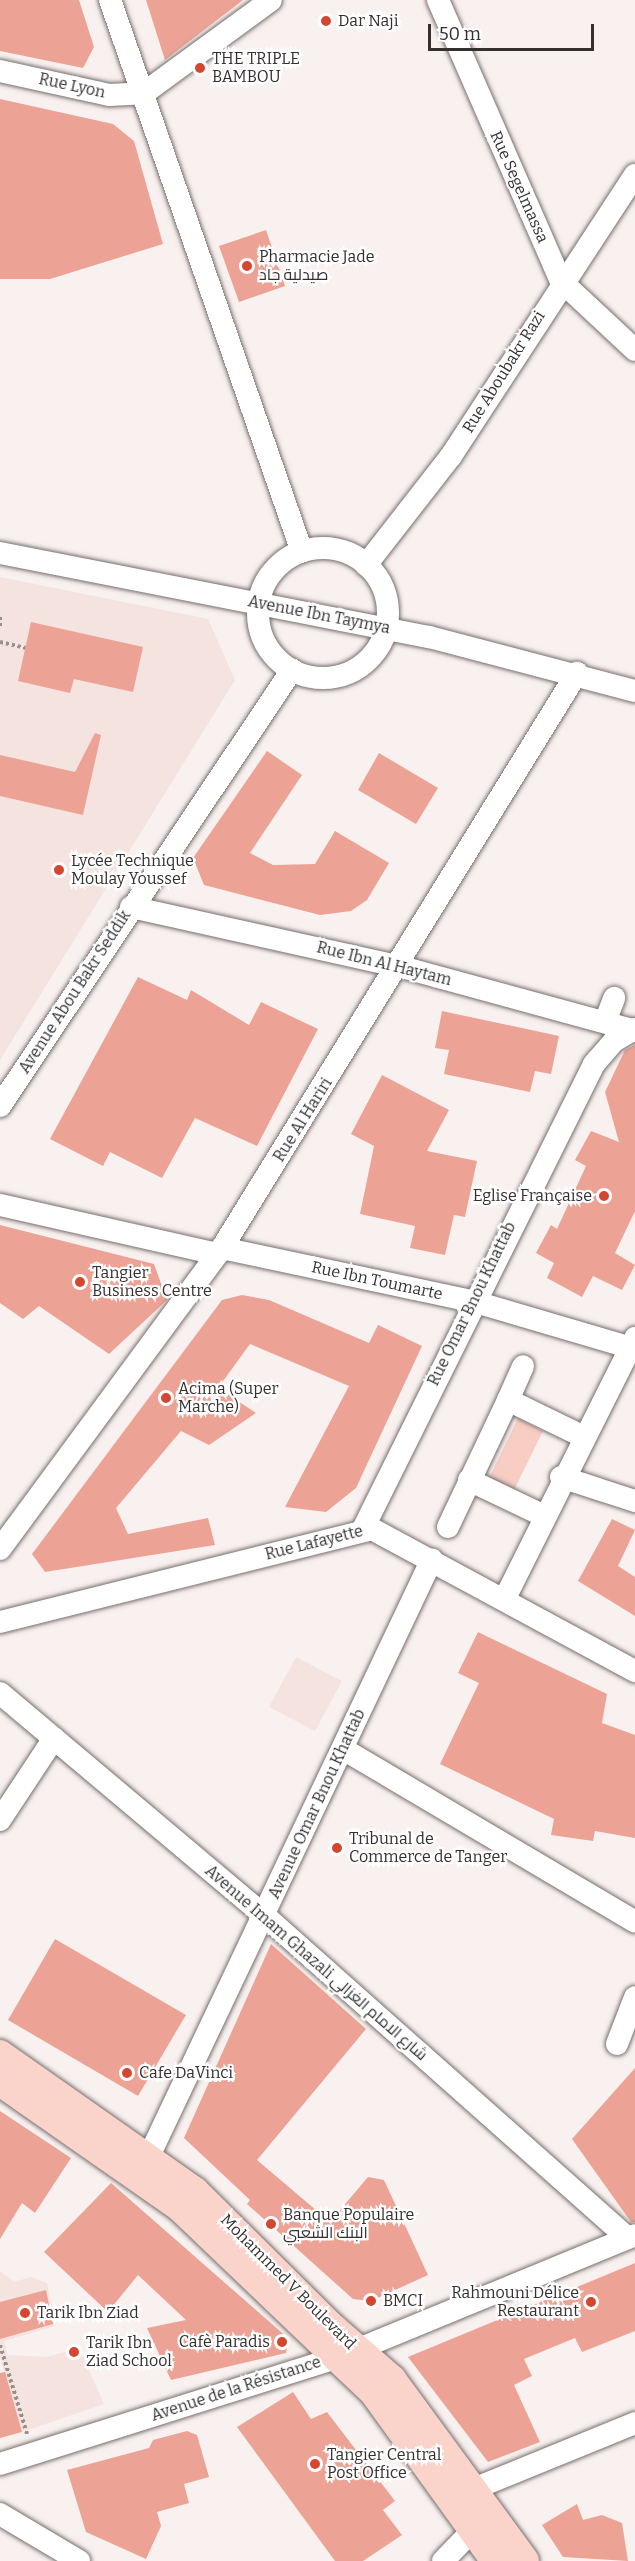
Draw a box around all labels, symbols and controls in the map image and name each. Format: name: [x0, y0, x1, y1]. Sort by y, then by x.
place label: Dar Naji: [338, 11, 398, 31]
scale bar: [431, 12, 598, 50]
marker: Dar Naji: [319, 14, 333, 28]
text: 50 m: [439, 23, 481, 45]
place label: THE TRIPLE BAMBOU: [212, 49, 300, 87]
marker: THE TRIPLE BAMBOU: [193, 61, 207, 75]
street label: Rue Lyon: [37, 70, 107, 102]
street label: Rue Segelmassa: [486, 128, 552, 246]
place label: Pharmacie Jade صيدلية جاد: [259, 247, 375, 285]
marker: Pharmacie Jade صيدلية جاد: [240, 259, 254, 273]
street label: Rue Aboubakr Razi: [459, 307, 549, 437]
street label: Avenue Ibn Taymya: [246, 592, 392, 638]
place label: Lycée Technique Moulay Youssef: [71, 851, 194, 889]
marker: Lycée Technique Moulay Youssef: [52, 863, 66, 877]
street label: Avenue Abou Bakr Seddik: [15, 907, 135, 1077]
street label: Rue Ibn Al Haytam: [315, 938, 453, 990]
street label: Rue Al Hariri: [270, 1074, 336, 1166]
place label: Eglise Française: [473, 1186, 592, 1206]
marker: Eglise Française: [597, 1189, 611, 1203]
street label: Rue Omar Bnou Khattab: [424, 1219, 520, 1389]
street label: Rue Ibn Toumarte: [310, 1258, 444, 1304]
place label: Tangier Business Centre: [92, 1263, 212, 1301]
marker: Tangier Business Centre: [73, 1275, 87, 1289]
place label: Acima (Super Marche): [178, 1379, 279, 1417]
marker: Acima (Super Marche): [159, 1391, 173, 1405]
street label: Rue Lafayette: [263, 1522, 365, 1564]
street label: Avenue Omar Bnou Khattab: [264, 1706, 370, 1902]
place label: Tribunal de Commerce de Tanger: [349, 1829, 507, 1867]
marker: Tribunal de Commerce de Tanger: [330, 1841, 344, 1855]
street label: Avenue Imam Ghazali شارع الامام الغزالي: [201, 1861, 431, 2065]
place label: Cafe DaVinci: [139, 2063, 233, 2083]
marker: Cafe DaVinci: [120, 2066, 134, 2080]
place label: Banque Populaire البنك الشعبي: [283, 2205, 414, 2243]
street label: Mohammed V Boulevard: [216, 2210, 360, 2354]
marker: Banque Populaire البنك الشعبي: [264, 2217, 278, 2231]
place label: Rahmouni Délice Restaurant: [451, 2283, 579, 2321]
place label: BMCI: [383, 2291, 423, 2311]
marker: BMCI: [364, 2294, 378, 2308]
marker: Rahmouni Délice Restaurant: [584, 2295, 598, 2309]
place label: Tarik Ibn Ziad: [37, 2303, 139, 2323]
marker: Tarik Ibn Ziad: [18, 2306, 32, 2320]
place label: Cafè Paradis: [179, 2332, 270, 2352]
place label: Tarik Ibn Ziad School: [86, 2333, 172, 2371]
marker: Cafè Paradis: [275, 2335, 289, 2349]
marker: Tarik Ibn Ziad School: [67, 2345, 81, 2359]
street label: Avenue de la Résistance: [149, 2352, 323, 2426]
place label: Tangier Central Post Office: [327, 2445, 441, 2483]
marker: Tangier Central Post Office: [308, 2457, 322, 2471]

